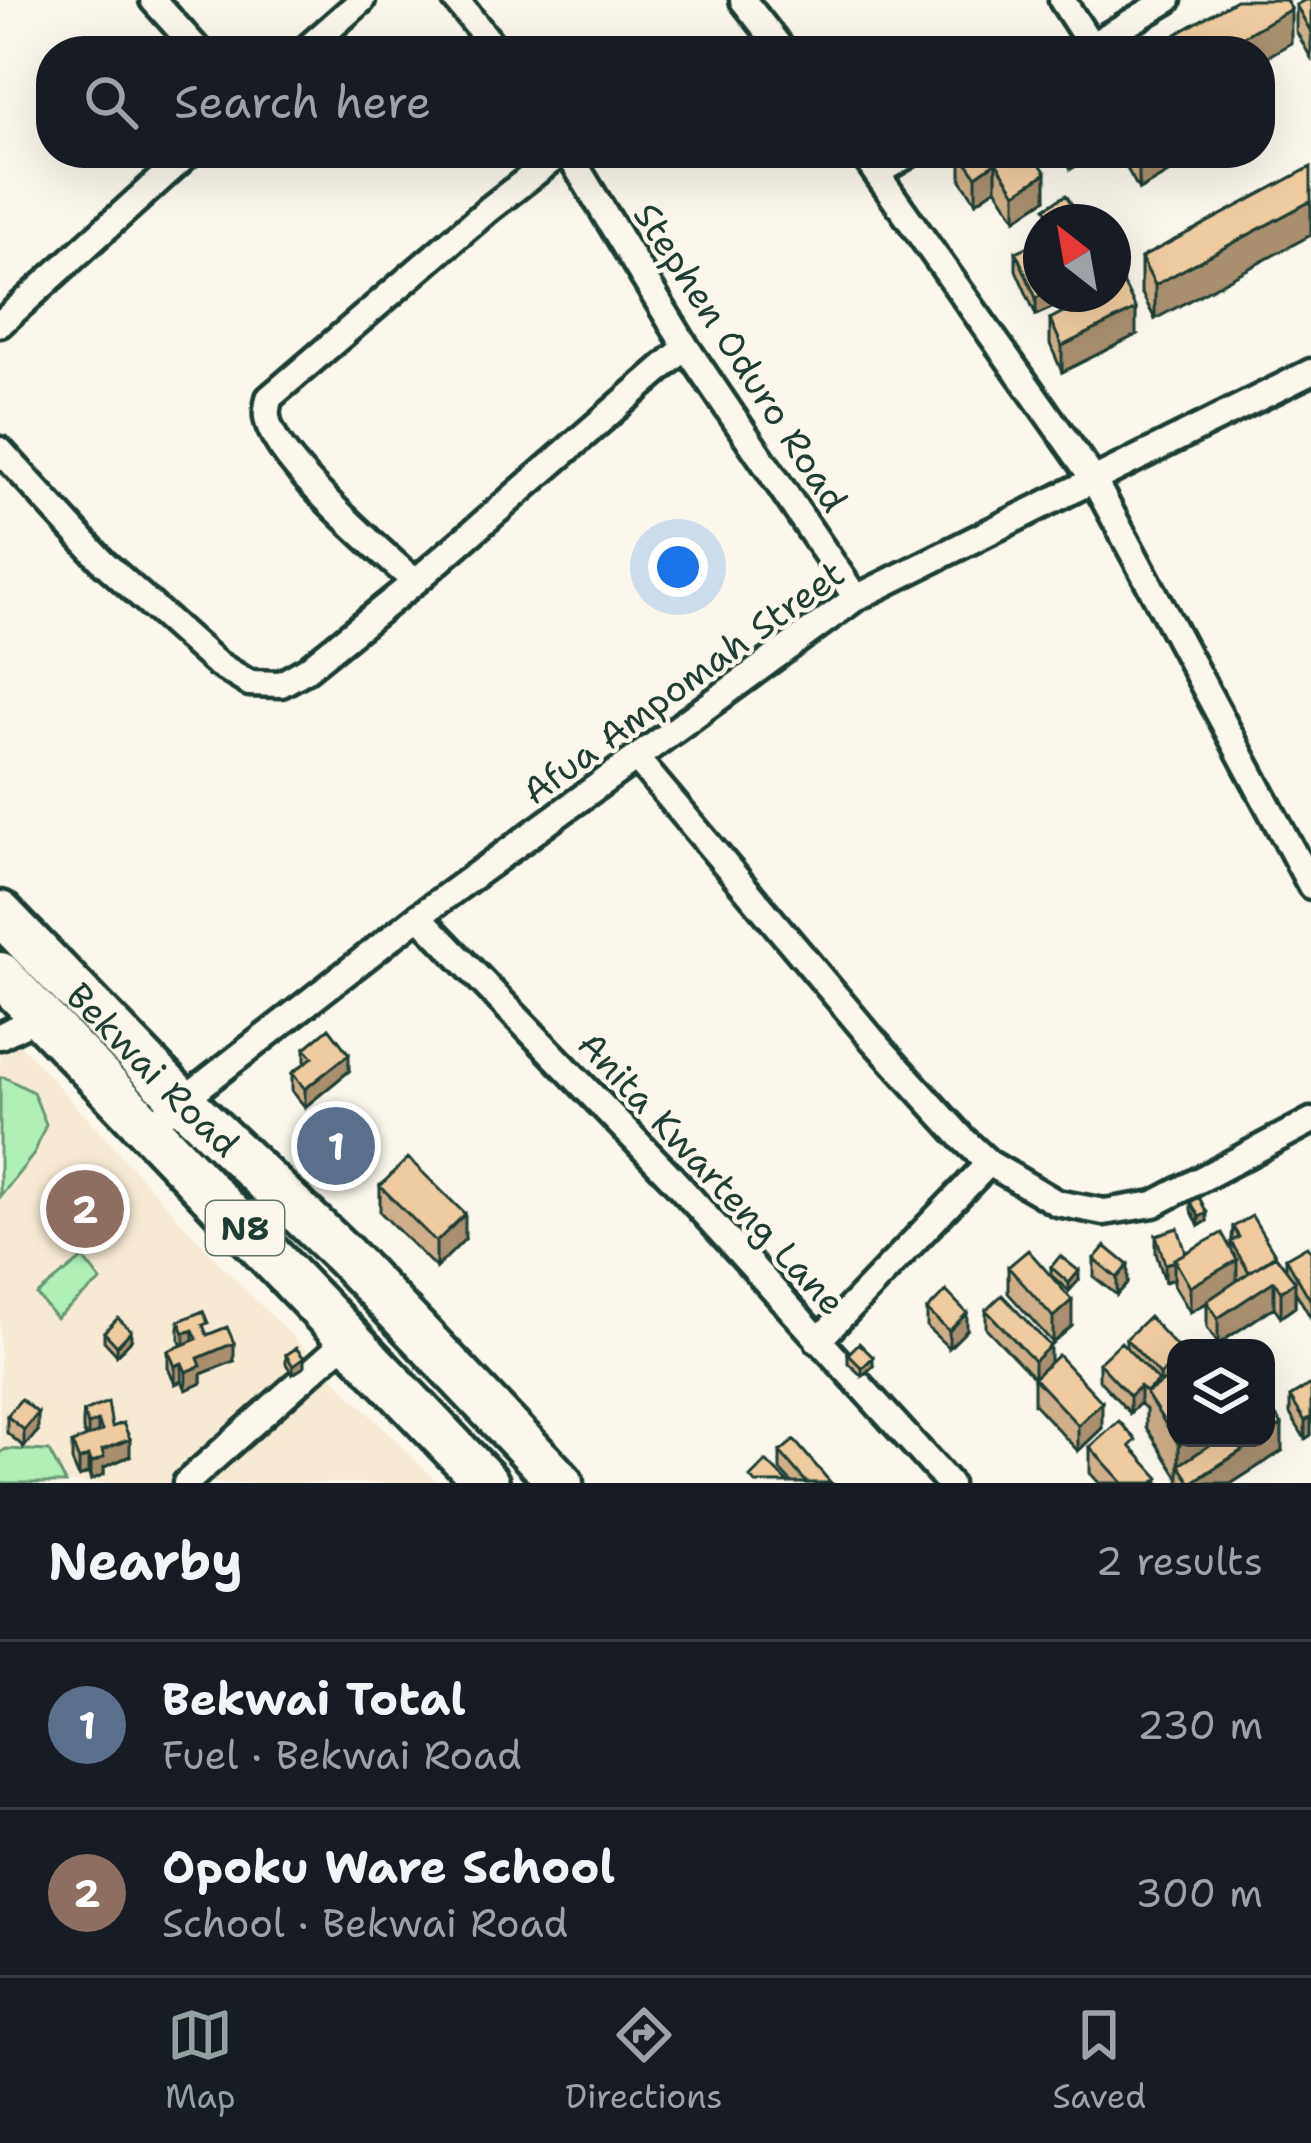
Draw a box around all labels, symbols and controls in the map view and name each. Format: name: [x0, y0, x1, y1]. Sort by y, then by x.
search box: [36, 36, 1275, 168]
icon: search: [78, 69, 144, 135]
text: Search here: [174, 72, 431, 132]
street label: Stephen Oduro Road: [622, 193, 859, 521]
north arrow: [1023, 204, 1131, 312]
your location: [648, 537, 708, 597]
street label: Afua Ampomah Street: [513, 549, 854, 816]
street label: Bekwai Road: [55, 972, 250, 1168]
street label: Anita Kwarteng Lane: [567, 1021, 856, 1326]
pin: 1: [297, 1101, 375, 1191]
pin: 2: [46, 1164, 124, 1254]
road number: N8: [206, 1201, 284, 1255]
map controls: [1167, 1339, 1275, 1447]
button: layers: [1167, 1339, 1275, 1447]
text: Nearby: [48, 1527, 243, 1595]
text: 2 results: [1096, 1535, 1263, 1587]
text: Bekwai Total: [162, 1669, 466, 1729]
text: 1: [78, 1699, 96, 1751]
text: 230 m: [1137, 1699, 1263, 1751]
text: Fuel · Bekwai Road: [162, 1729, 522, 1781]
text: Opoku Ware School: [162, 1837, 615, 1897]
text: 2: [73, 1867, 101, 1919]
text: 300 m: [1135, 1867, 1263, 1919]
text: School · Bekwai Road: [162, 1897, 568, 1949]
tab: Map: [165, 2002, 236, 2119]
tab: Directions: [565, 2002, 723, 2119]
tab: Saved: [1052, 2002, 1146, 2119]

